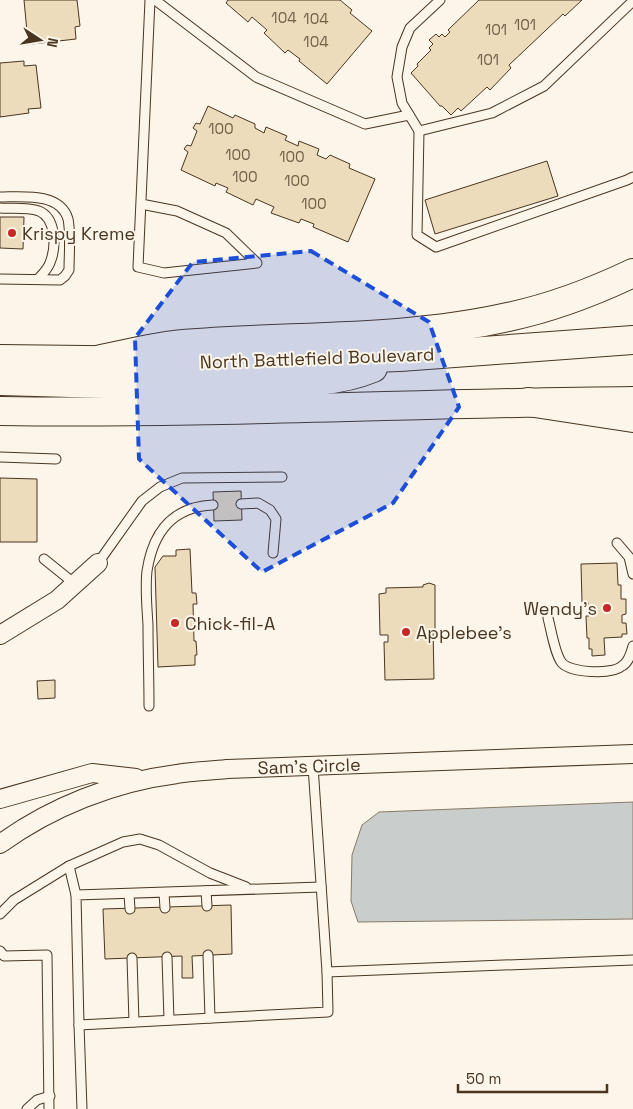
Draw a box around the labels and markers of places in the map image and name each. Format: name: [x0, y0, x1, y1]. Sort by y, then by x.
place label: Krispy Kreme: [22, 222, 135, 245]
marker: Krispy Kreme: [6, 227, 18, 239]
place label: Wendy's: [523, 597, 597, 620]
marker: Wendy's: [601, 602, 613, 614]
place label: Chick-fil-A: [185, 612, 275, 635]
marker: Chick-fil-A: [169, 617, 181, 629]
place label: Applebee's: [416, 621, 512, 644]
marker: Applebee's: [400, 626, 412, 638]

